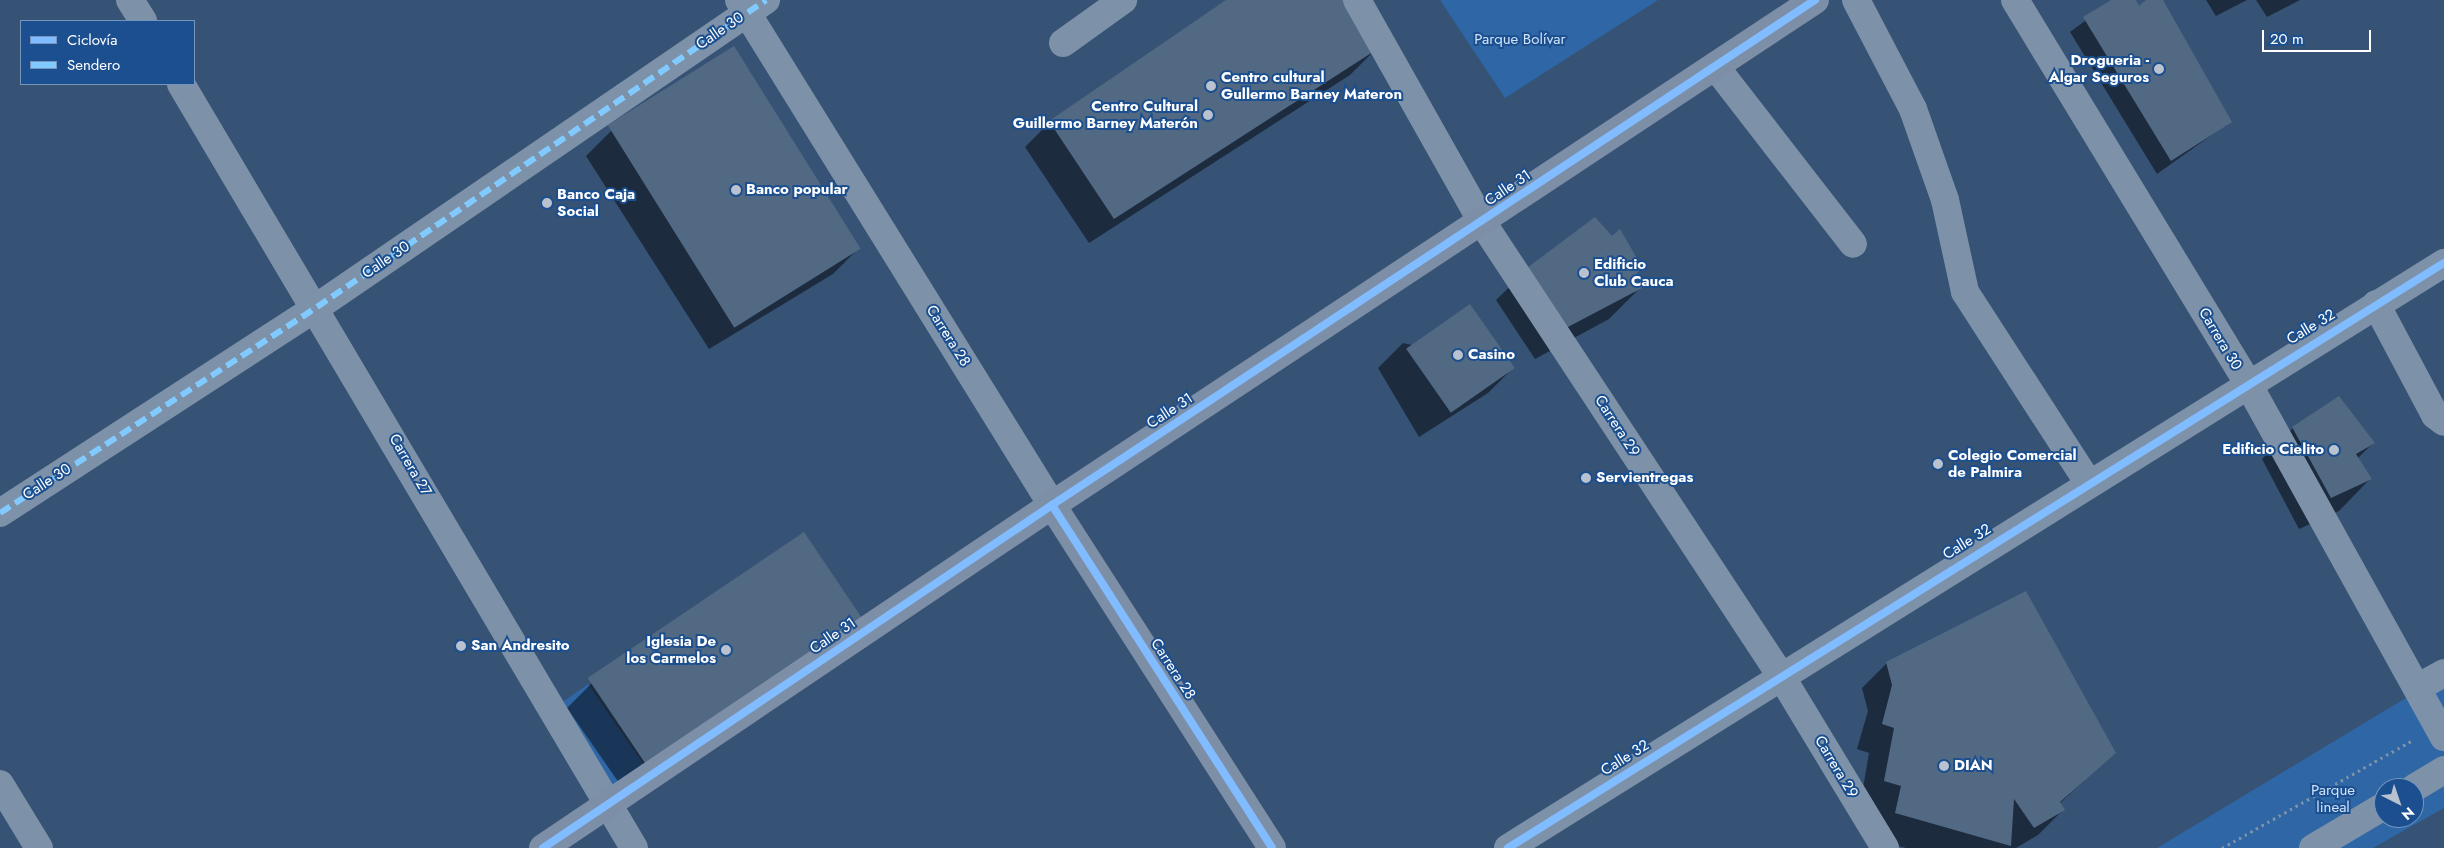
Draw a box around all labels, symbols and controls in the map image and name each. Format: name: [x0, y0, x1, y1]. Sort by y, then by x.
street label: Calle 30: [693, 8, 747, 54]
legend: [20, 20, 195, 85]
scale bar: [2264, 20, 2373, 52]
text: 20 m: [2270, 28, 2304, 50]
text: Ciclovía: [67, 29, 117, 51]
park label: Parque Bolívar: [1474, 31, 1566, 49]
place label: Drogueria - Algar Seguros: [2049, 51, 2149, 86]
text: Sendero: [67, 54, 120, 76]
marker: Drogueria - Algar Seguros: [2153, 63, 2165, 75]
place label: Centro cultural Gullermo Barney Materon: [1221, 68, 1402, 103]
marker: Centro cultural Gullermo Barney Materon: [1205, 80, 1217, 92]
place label: Centro Cultural Guillermo Barney Materón: [1013, 97, 1198, 132]
marker: Centro Cultural Guillermo Barney Materón: [1202, 109, 1214, 121]
street label: Calle 31: [1482, 166, 1534, 210]
place label: Banco popular: [746, 181, 848, 199]
marker: Banco popular: [730, 184, 742, 196]
place label: Banco Caja Social: [557, 185, 635, 220]
marker: Banco Caja Social: [541, 197, 553, 209]
street label: Calle 30: [359, 237, 413, 283]
place label: Edificio Club Cauca: [1594, 255, 1674, 290]
marker: Edificio Club Cauca: [1578, 267, 1590, 279]
street label: Carrera 28: [922, 302, 974, 370]
street label: Carrera 30: [2194, 305, 2246, 373]
street label: Calle 32: [2284, 306, 2338, 348]
place label: Casino: [1468, 346, 1515, 364]
marker: Casino: [1452, 349, 1464, 361]
street label: Calle 31: [1143, 389, 1197, 433]
street label: Carrera 29: [1591, 392, 1643, 460]
street label: Carrera 27: [385, 431, 435, 499]
place label: Edificio Cielito: [2222, 441, 2324, 459]
marker: Edificio Cielito: [2328, 444, 2340, 456]
place label: Colegio Comercial de Palmira: [1948, 446, 2077, 481]
marker: Colegio Comercial de Palmira: [1932, 458, 1944, 470]
street label: Calle 30: [20, 460, 74, 504]
place label: Servientregas: [1596, 469, 1693, 487]
marker: Servientregas: [1580, 472, 1592, 484]
street label: Calle 32: [1940, 520, 1994, 564]
street label: Calle 31: [807, 614, 859, 658]
place label: Iglesia De los Carmelos: [626, 632, 716, 667]
street label: Carrera 28: [1147, 635, 1199, 703]
place label: San Andresito: [471, 637, 570, 655]
marker: San Andresito: [455, 640, 467, 652]
marker: Iglesia De los Carmelos: [720, 644, 732, 656]
street label: Carrera 29: [1810, 733, 1862, 801]
street label: Calle 32: [1598, 736, 1652, 780]
place label: DIAN: [1954, 757, 1993, 775]
marker: DIAN: [1938, 760, 1950, 772]
north arrow: [2374, 778, 2424, 828]
park label: Parque lineal: [2311, 781, 2355, 816]
text: N: [2397, 802, 2419, 825]

